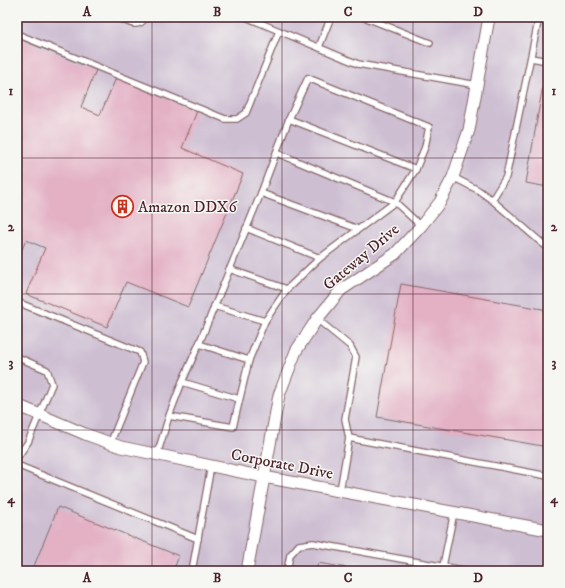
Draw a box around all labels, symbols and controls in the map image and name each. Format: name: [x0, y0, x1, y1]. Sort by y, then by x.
text: A: [82, 4, 92, 20]
text: B: [213, 4, 221, 20]
text: C: [344, 4, 353, 20]
text: D: [473, 4, 483, 20]
text: 1: [9, 83, 14, 99]
text: 1: [552, 83, 557, 99]
building icon: Amazon DDX6: [110, 194, 136, 220]
place label: Amazon DDX6: [138, 197, 237, 217]
text: 2: [8, 219, 15, 235]
street label: Gateway Drive: [319, 219, 403, 295]
text: 2: [551, 219, 558, 235]
text: 3: [9, 355, 14, 371]
text: 3: [552, 355, 557, 371]
street label: Corporate Drive: [229, 444, 335, 484]
text: 4: [6, 491, 15, 508]
text: 4: [549, 491, 558, 508]
text: A: [82, 570, 92, 586]
text: B: [213, 570, 221, 586]
text: C: [344, 570, 353, 586]
text: D: [473, 570, 483, 586]

